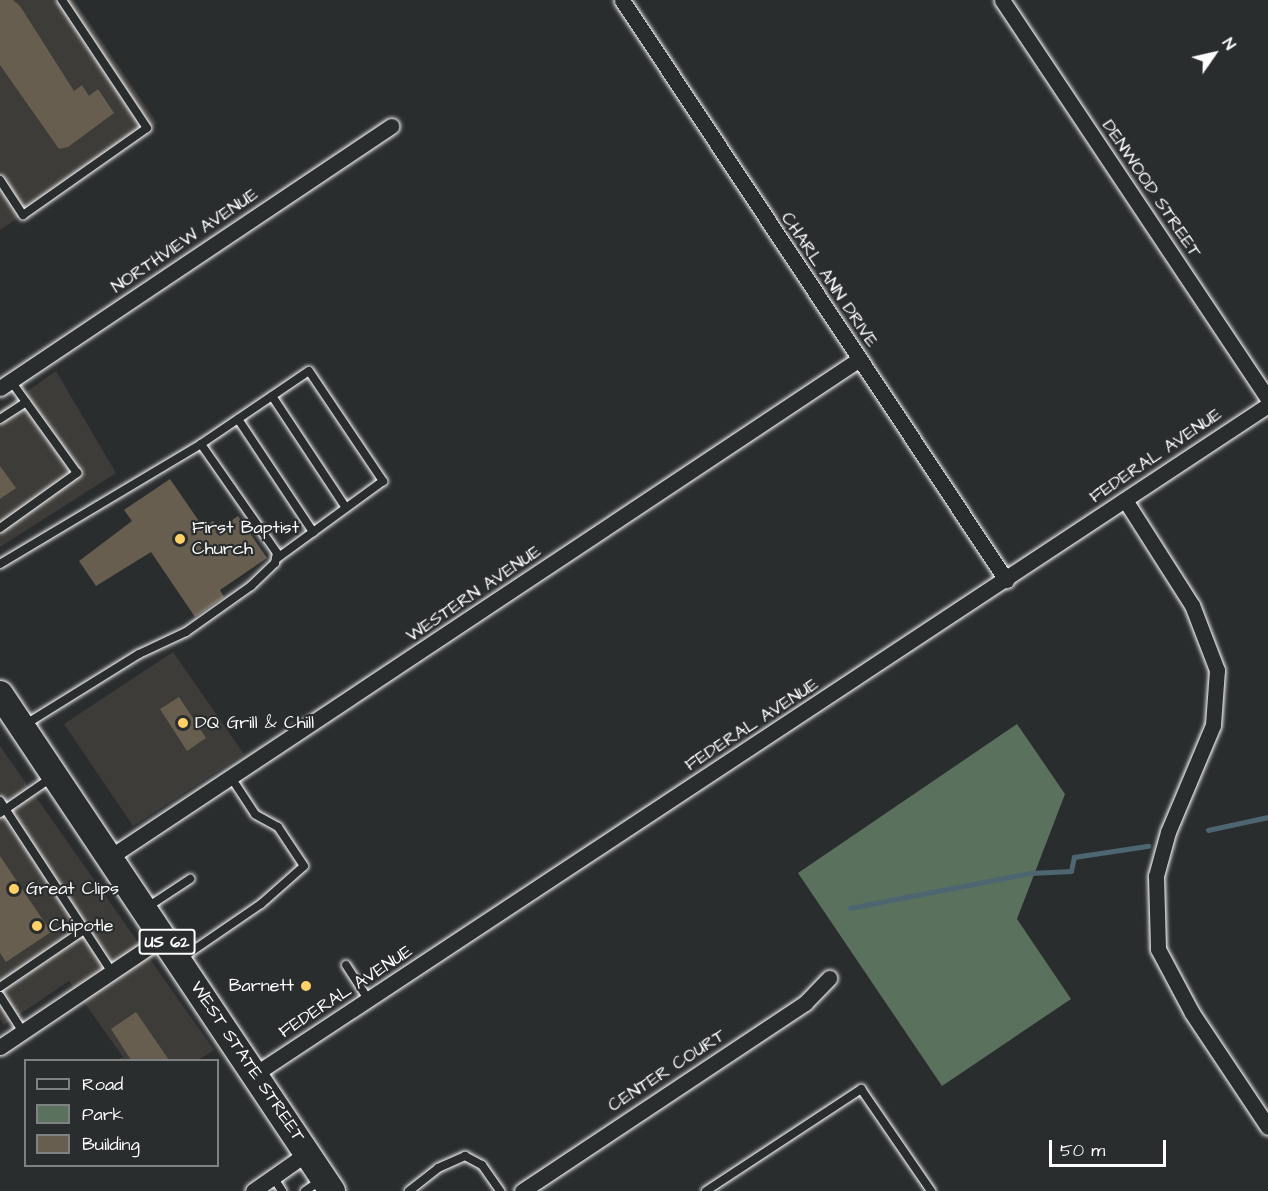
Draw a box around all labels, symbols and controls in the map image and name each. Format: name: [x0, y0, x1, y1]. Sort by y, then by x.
north arrow: [1184, 24, 1244, 84]
text: N: [1217, 34, 1241, 54]
street label: DENWOOD STREET: [1097, 116, 1205, 262]
street label: NORTHVIEW AVENUE: [107, 184, 263, 298]
street label: CHARL ANN DRIVE: [776, 208, 882, 352]
street label: FEDERAL AVENUE: [1086, 404, 1226, 508]
place label: First Baptist Church: [192, 518, 299, 560]
marker: First Baptist Church: [173, 532, 187, 546]
street label: WESTERN AVENUE: [403, 541, 545, 647]
street label: FEDERAL AVENUE: [681, 674, 823, 776]
place label: DQ Grill & Chill: [195, 712, 314, 734]
marker: DQ Grill & Chill: [176, 716, 190, 730]
place label: Great Clips: [26, 878, 119, 900]
marker: Great Clips: [7, 882, 21, 896]
place label: Chipotle: [49, 915, 113, 937]
marker: Chipotle: [30, 919, 44, 933]
road number: US 62: [138, 929, 195, 955]
street label: FEDERAL AVENUE: [275, 941, 417, 1043]
place label: Barnett: [229, 975, 294, 997]
street label: WEST STATE STREET: [185, 978, 309, 1146]
marker: Barnett: [299, 979, 313, 993]
street label: CENTER COURT: [604, 1025, 730, 1117]
legend: [24, 1059, 219, 1167]
text: Road: [82, 1072, 123, 1097]
text: Park: [82, 1102, 124, 1127]
scale bar: [1052, 1128, 1169, 1166]
text: Building: [82, 1132, 140, 1157]
text: 50 m: [1060, 1138, 1105, 1163]

